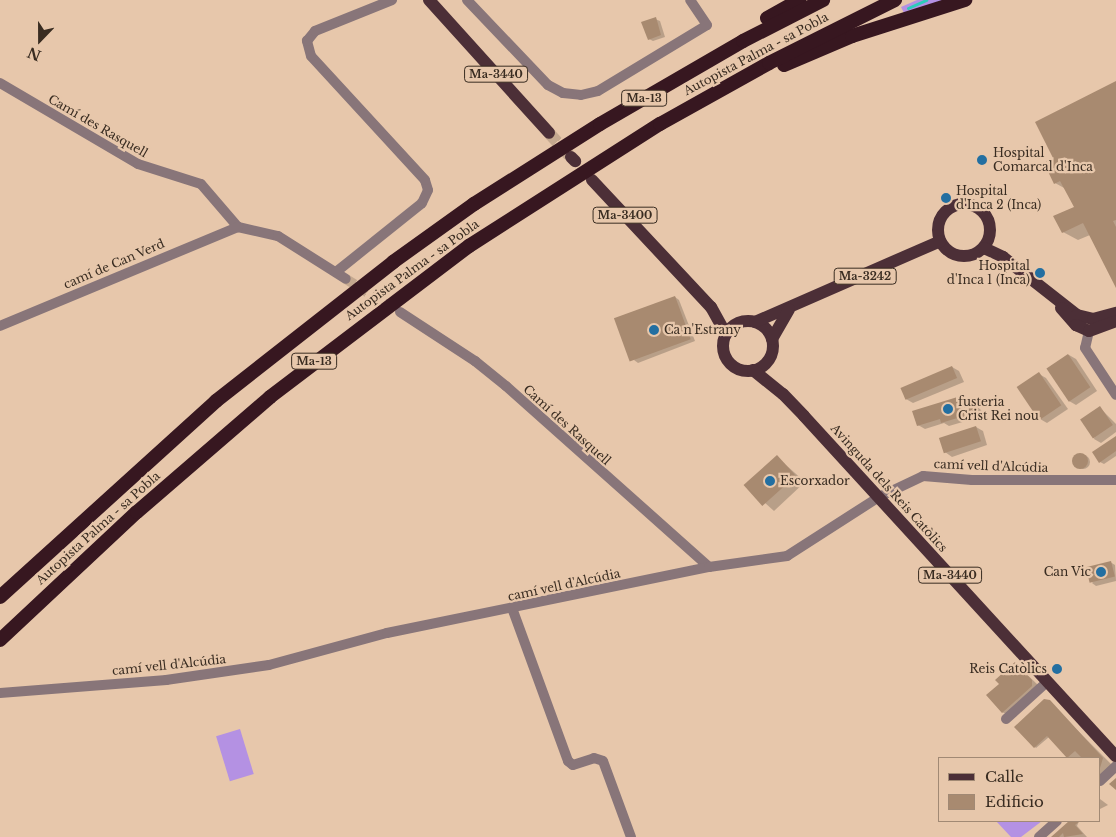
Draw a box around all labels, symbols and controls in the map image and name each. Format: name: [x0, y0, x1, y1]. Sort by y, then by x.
street label: Autopista Palma - sa Pobla: [681, 10, 831, 98]
north arrow: [15, 15, 65, 65]
text: N: [25, 43, 44, 65]
road number: Ma-3440: [464, 66, 528, 82]
road number: Ma-13: [620, 90, 668, 106]
street label: Camí des Rasquell: [46, 92, 150, 160]
place label: Hospital Comarcal d'Inca: [993, 146, 1093, 174]
marker: Hospital Comarcal d'Inca: [975, 153, 989, 167]
place label: Hospital d'Inca 2 (Inca): [956, 184, 1041, 212]
marker: Hospital d'Inca 2 (Inca): [940, 192, 952, 204]
road number: Ma-3400: [592, 206, 658, 224]
street label: Autopista Palma - sa Pobla: [342, 217, 482, 323]
street label: camí de Can Verd: [61, 236, 167, 292]
place label: Hospital d'Inca 1 (Inca): [947, 259, 1030, 287]
marker: Hospital d'Inca 1 (Inca): [1034, 267, 1046, 279]
road number: Ma-3242: [832, 268, 898, 284]
place label: Ca n'Estrany: [664, 323, 741, 337]
marker: Ca n'Estrany: [648, 324, 660, 336]
road number: Ma-13: [290, 352, 338, 370]
street label: Camí des Rasquell: [520, 382, 614, 468]
place label: fusteria Crist Rei nou: [958, 395, 1039, 423]
marker: fusteria Crist Rei nou: [942, 403, 954, 415]
street label: Avinguda dels Reis Catòlics: [828, 421, 950, 555]
street label: camí vell d'Alcúdia: [933, 457, 1049, 475]
street label: Autopista Palma - sa Pobla: [33, 468, 163, 588]
place label: Escorxador: [780, 474, 850, 488]
marker: Escorxador: [764, 475, 776, 487]
place label: Can Vic: [1043, 565, 1091, 579]
street label: camí vell d'Alcúdia: [506, 566, 622, 604]
road number: Ma-3440: [918, 566, 982, 584]
marker: Can Vic: [1095, 566, 1107, 578]
street label: camí vell d'Alcúdia: [111, 652, 227, 678]
place label: Reis Catòlics: [969, 662, 1047, 676]
marker: Reis Catòlics: [1051, 663, 1063, 675]
legend: [938, 757, 1101, 822]
text: Calle: [985, 767, 1024, 786]
text: Edificio: [985, 792, 1044, 811]

